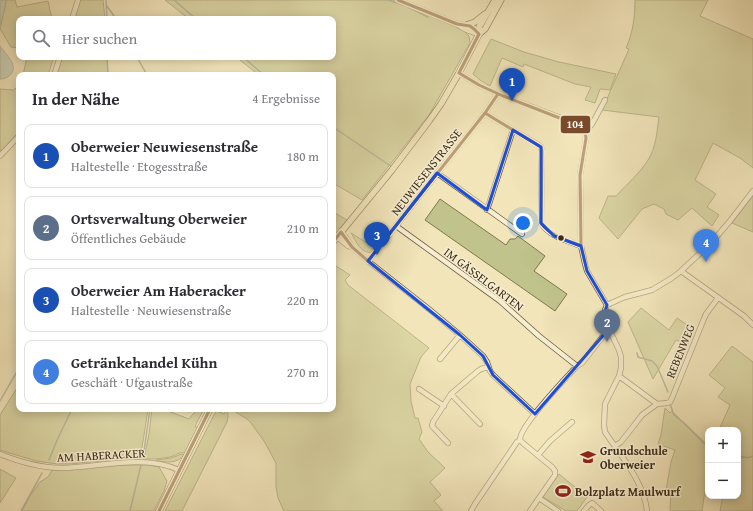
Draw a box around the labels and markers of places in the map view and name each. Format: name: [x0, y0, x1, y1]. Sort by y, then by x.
pin: 1: [499, 68, 525, 101]
pin: 3: [364, 222, 390, 255]
pin: 4: [693, 229, 719, 262]
unlabelled marker: [556, 233, 566, 243]
pin: 2: [594, 309, 620, 342]
place label: Grundschule Oberweier: [600, 442, 668, 473]
school or university icon: Grundschule Oberweier: [579, 448, 597, 466]
sports icon: Bolzplatz Maulwurf: [554, 482, 572, 500]
place label: Bolzplatz Maulwurf: [575, 483, 682, 500]

